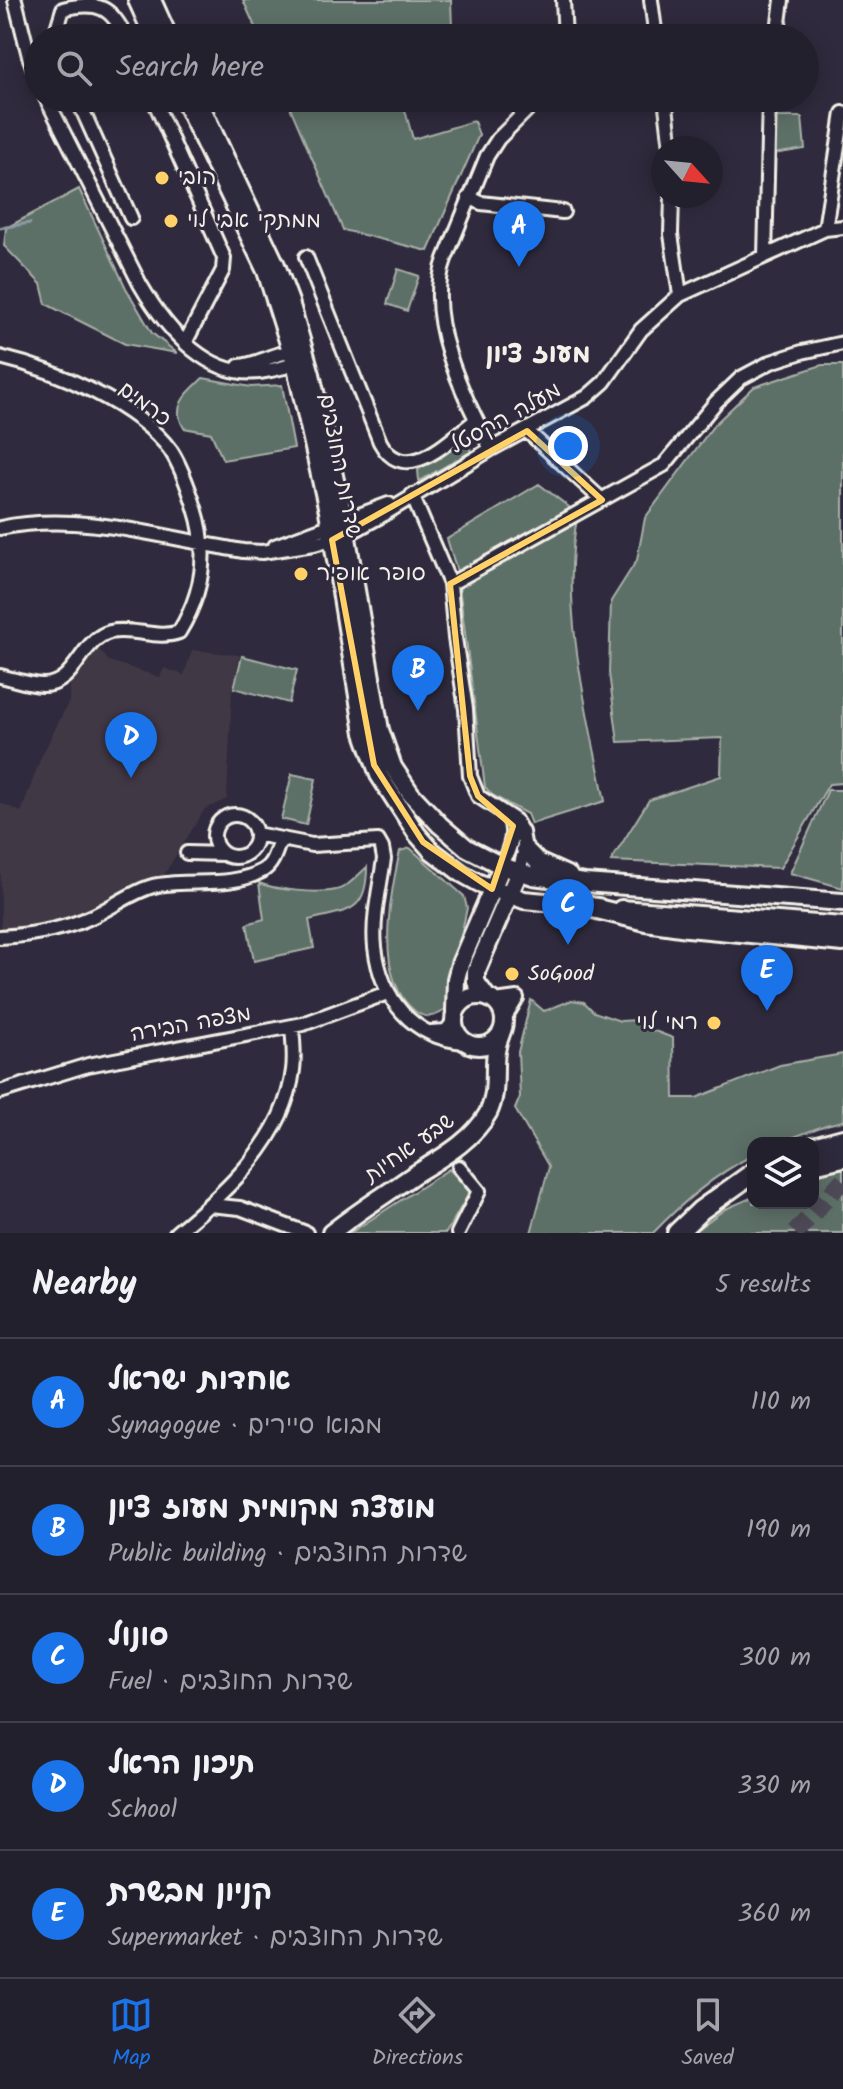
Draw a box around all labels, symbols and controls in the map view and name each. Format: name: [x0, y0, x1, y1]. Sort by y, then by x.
search box: [24, 24, 819, 112]
text: Search here: [116, 44, 264, 92]
icon: search: [52, 46, 96, 90]
north arrow: [651, 136, 723, 208]
place label: הובי: [178, 161, 216, 196]
marker: הובי: [153, 169, 171, 187]
pin: A: [493, 201, 545, 267]
place label: ממתקי אבי לוי: [187, 204, 321, 239]
marker: ממתקי אבי לוי: [162, 212, 180, 230]
district label: מעוז ציון: [485, 334, 591, 376]
street label: כרמים: [110, 373, 178, 437]
street label: מעלה הקסטל: [444, 374, 568, 464]
street label: שדרות החוצבים: [308, 391, 370, 541]
your location: [548, 426, 588, 466]
place label: סופר אופיר: [317, 557, 426, 592]
marker: סופר אופיר: [292, 565, 310, 583]
pin: B: [392, 645, 444, 711]
pin: D: [105, 712, 157, 778]
pin: C: [542, 879, 594, 945]
pin: E: [741, 945, 793, 1011]
place label: SoGood: [528, 957, 595, 992]
marker: SoGood: [503, 965, 521, 983]
street label: מצפה הבירה: [128, 997, 254, 1053]
place label: רמי לוי: [636, 1006, 698, 1041]
marker: רמי לוי: [705, 1014, 723, 1032]
street label: שבע אחיות: [356, 1105, 463, 1194]
map controls: [747, 1137, 819, 1209]
button: layers: [747, 1137, 819, 1209]
text: Nearby: [32, 1258, 137, 1312]
text: 5 results: [715, 1264, 811, 1306]
text: אחדות ישראל: [108, 1357, 291, 1405]
text: A: [50, 1381, 66, 1423]
text: 110 m: [751, 1381, 811, 1423]
text: Synagogue · מבוא סיירים: [108, 1405, 382, 1447]
text: מועצה מקומית מעוז ציון: [108, 1485, 436, 1533]
text: B: [50, 1509, 66, 1551]
text: 190 m: [746, 1509, 811, 1551]
text: Public building · שדרות החוצבים: [108, 1533, 467, 1575]
text: סונול: [108, 1613, 169, 1661]
text: C: [50, 1637, 66, 1679]
text: 300 m: [739, 1637, 811, 1679]
text: Fuel · שדרות החוצבים: [108, 1661, 353, 1703]
text: תיכון הראל: [108, 1741, 255, 1789]
text: D: [49, 1765, 67, 1807]
text: 330 m: [737, 1765, 811, 1807]
text: School: [108, 1789, 177, 1831]
text: קניון מבשרת: [108, 1869, 272, 1917]
text: E: [51, 1893, 65, 1935]
text: 360 m: [738, 1893, 811, 1935]
text: Supermarket · שדרות החוצבים: [108, 1917, 443, 1959]
tab: Map: [109, 1993, 153, 2076]
tab: Directions: [372, 1993, 463, 2076]
tab: Saved: [682, 1993, 734, 2076]

